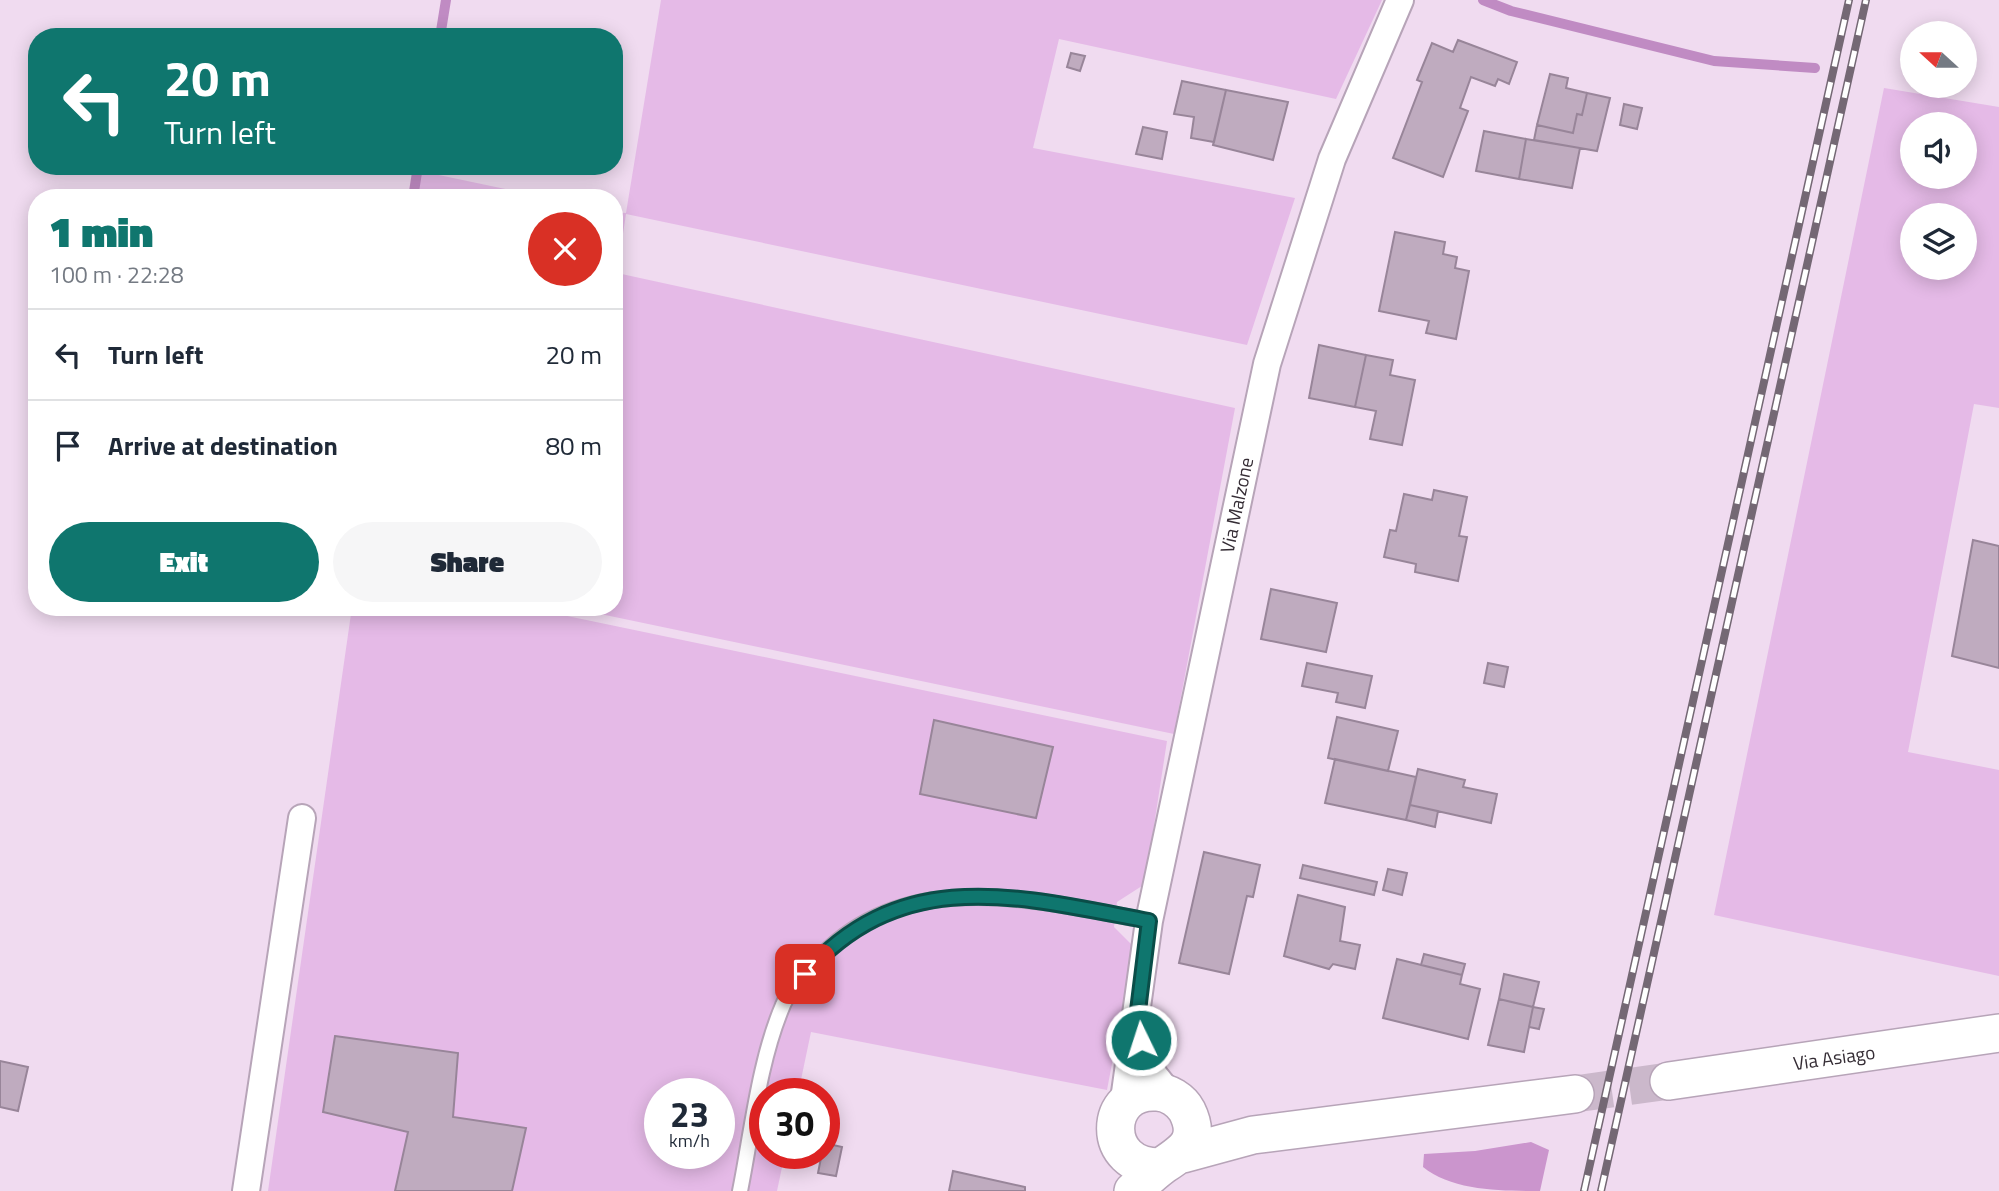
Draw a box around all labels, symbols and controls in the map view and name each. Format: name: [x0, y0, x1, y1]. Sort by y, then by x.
north arrow: [1900, 21, 1978, 98]
map controls: [1900, 21, 1977, 280]
text: 20 m: [164, 40, 271, 115]
icon: left: [49, 56, 140, 147]
text: Turn left: [164, 108, 276, 156]
button: sound: [1900, 112, 1977, 189]
text: 1 min: [49, 199, 153, 263]
button: layers: [1900, 203, 1977, 280]
button: close: [528, 212, 602, 286]
text: 100 m · 22:28: [49, 257, 184, 292]
text: Turn left: [108, 335, 203, 374]
text: 20 m: [545, 335, 602, 374]
icon: left: [49, 336, 87, 374]
text: Arrive at destination: [108, 426, 338, 465]
text: 80 m: [545, 426, 602, 465]
icon: arrive: [49, 427, 87, 465]
street label: Via Malzone: [1212, 454, 1260, 556]
button: Exit: [49, 522, 319, 602]
button: Share: [333, 522, 602, 602]
pin: [775, 944, 835, 1004]
icon: arrive: [786, 955, 824, 993]
position arrow: [1104, 1003, 1178, 1077]
street label: Via Asiago: [1791, 1037, 1877, 1077]
speed limit sign: 30: [749, 1078, 840, 1169]
text: 23: [670, 1087, 709, 1141]
text: km/h: [669, 1127, 710, 1154]

